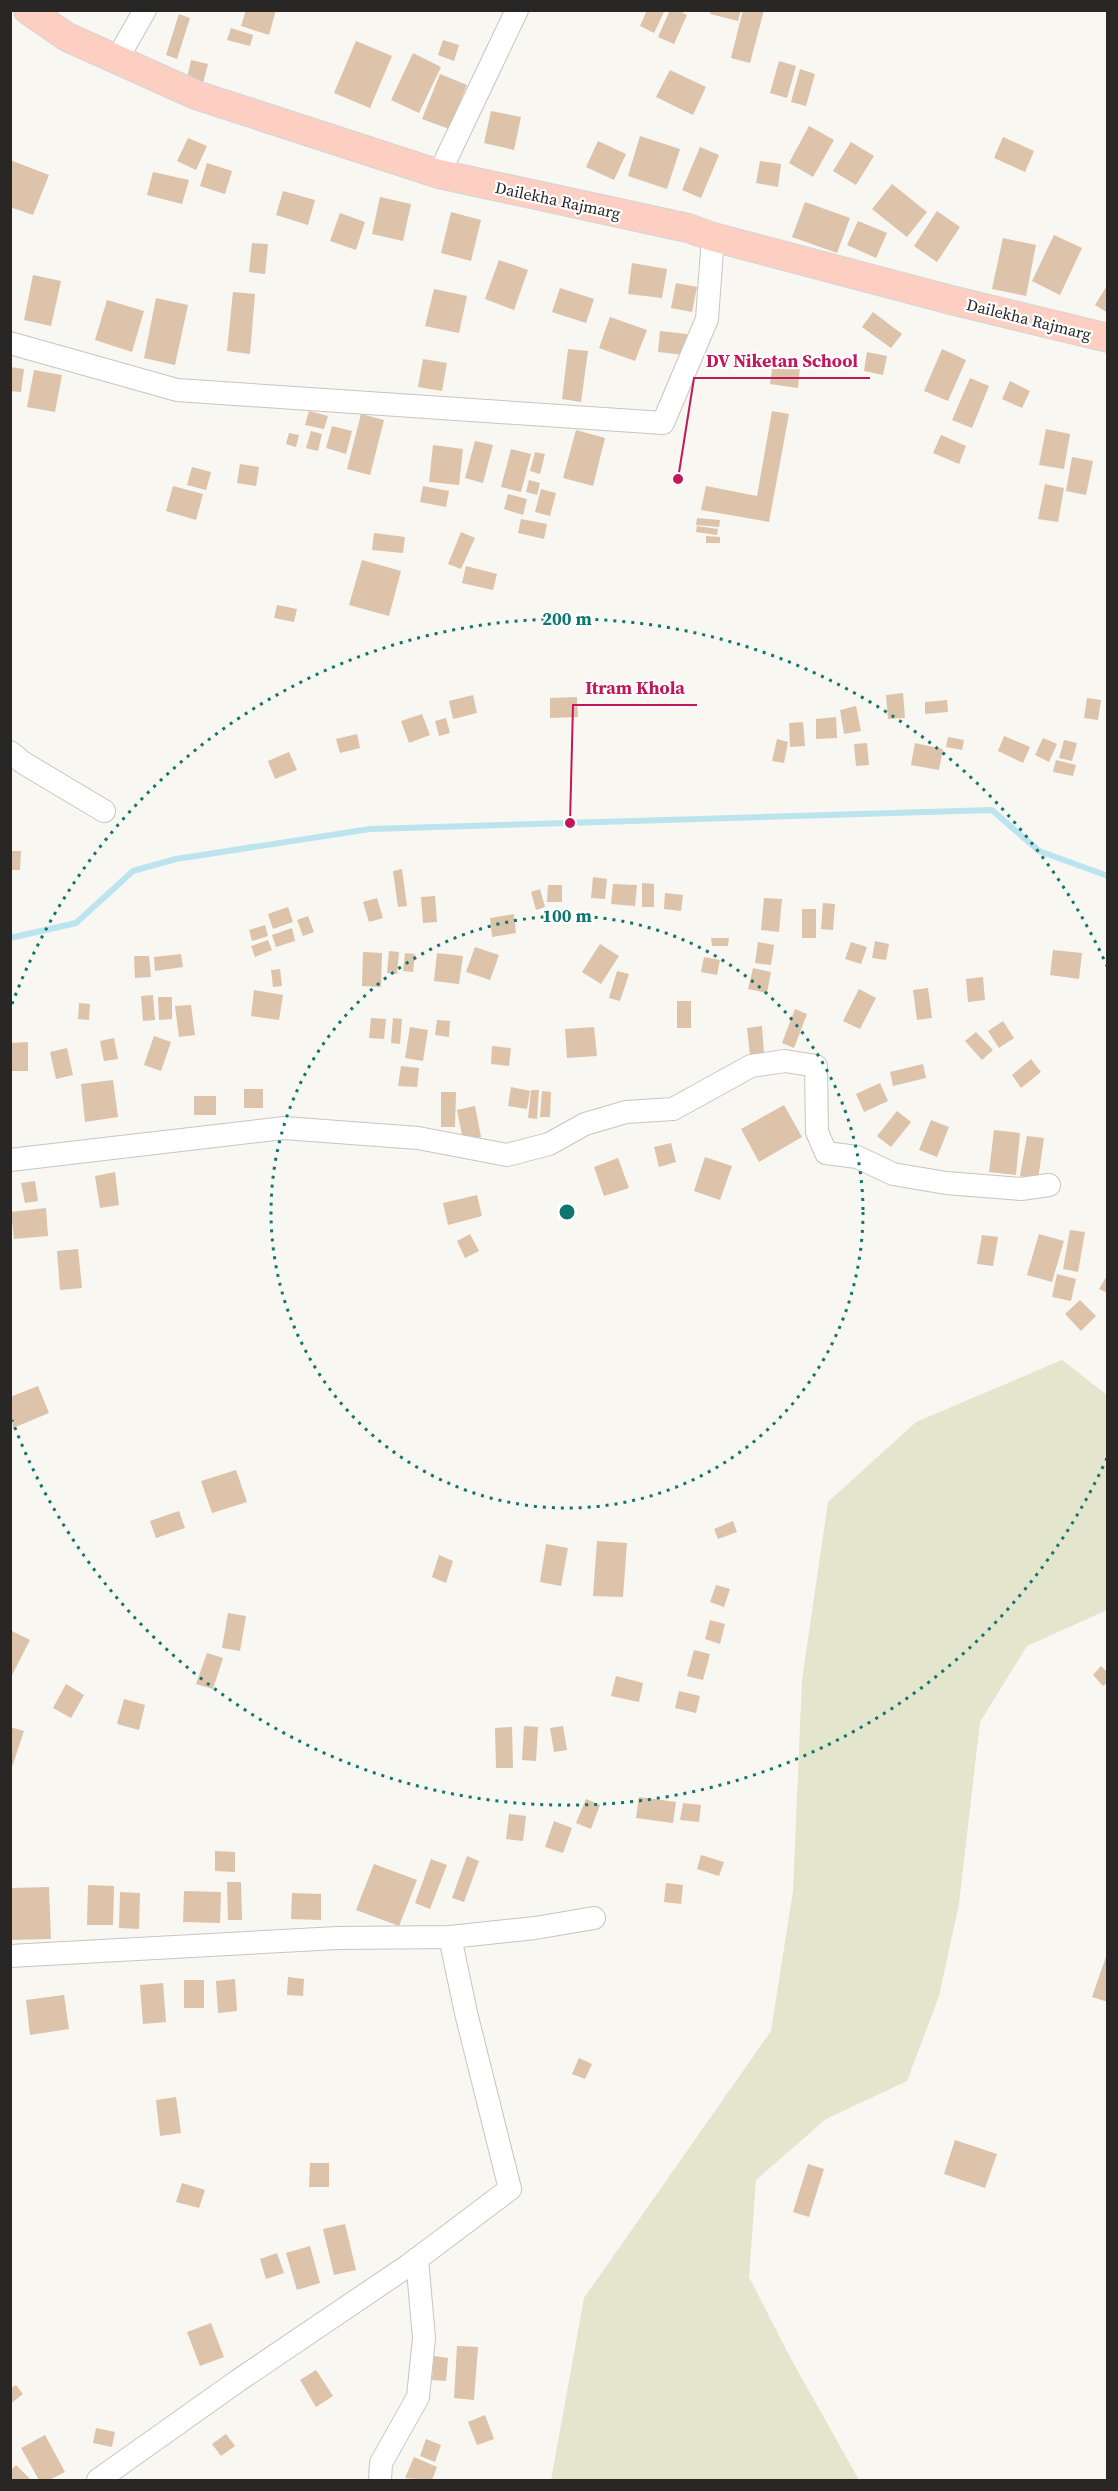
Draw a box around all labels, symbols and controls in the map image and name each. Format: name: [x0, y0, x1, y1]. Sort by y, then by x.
street label: Dailekha Rajmarg: [493, 176, 623, 224]
street label: Dailekha Rajmarg: [964, 293, 1094, 345]
callout: DV Niketan School: [694, 342, 870, 378]
text: DV Niketan School: [706, 348, 858, 373]
text: 200 m: [542, 606, 592, 631]
callout: Itram Khola: [573, 669, 697, 705]
text: Itram Khola: [585, 675, 685, 700]
text: 100 m: [542, 903, 592, 928]
centre of rings: [557, 1202, 577, 1222]

